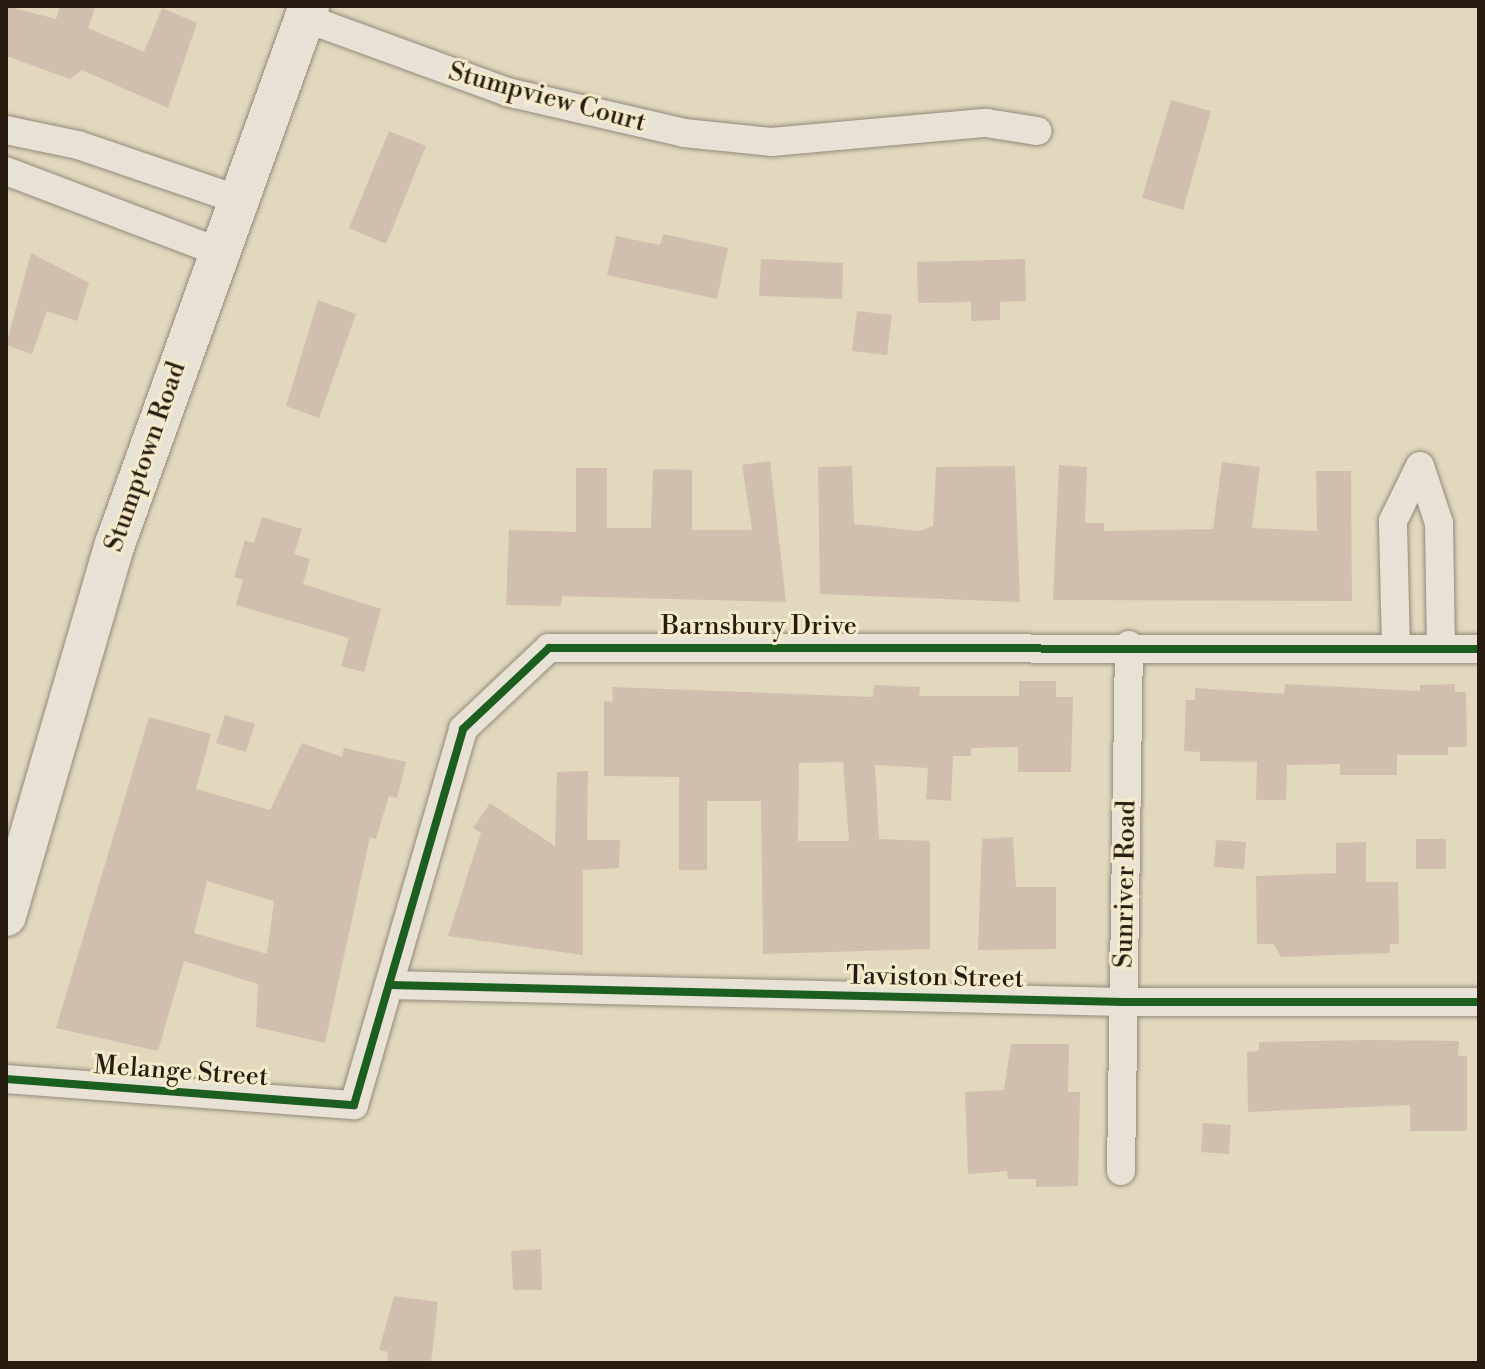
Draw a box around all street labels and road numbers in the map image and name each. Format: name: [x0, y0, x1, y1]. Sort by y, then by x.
street label: Stumpview Court: [445, 57, 649, 139]
street label: Stumptown Road: [99, 358, 193, 556]
street label: Barnsbury Drive: [661, 611, 857, 643]
street label: Sunriver Road: [1109, 800, 1143, 968]
street label: Taviston Street: [846, 961, 1024, 995]
street label: Melange Street: [93, 1050, 269, 1094]

